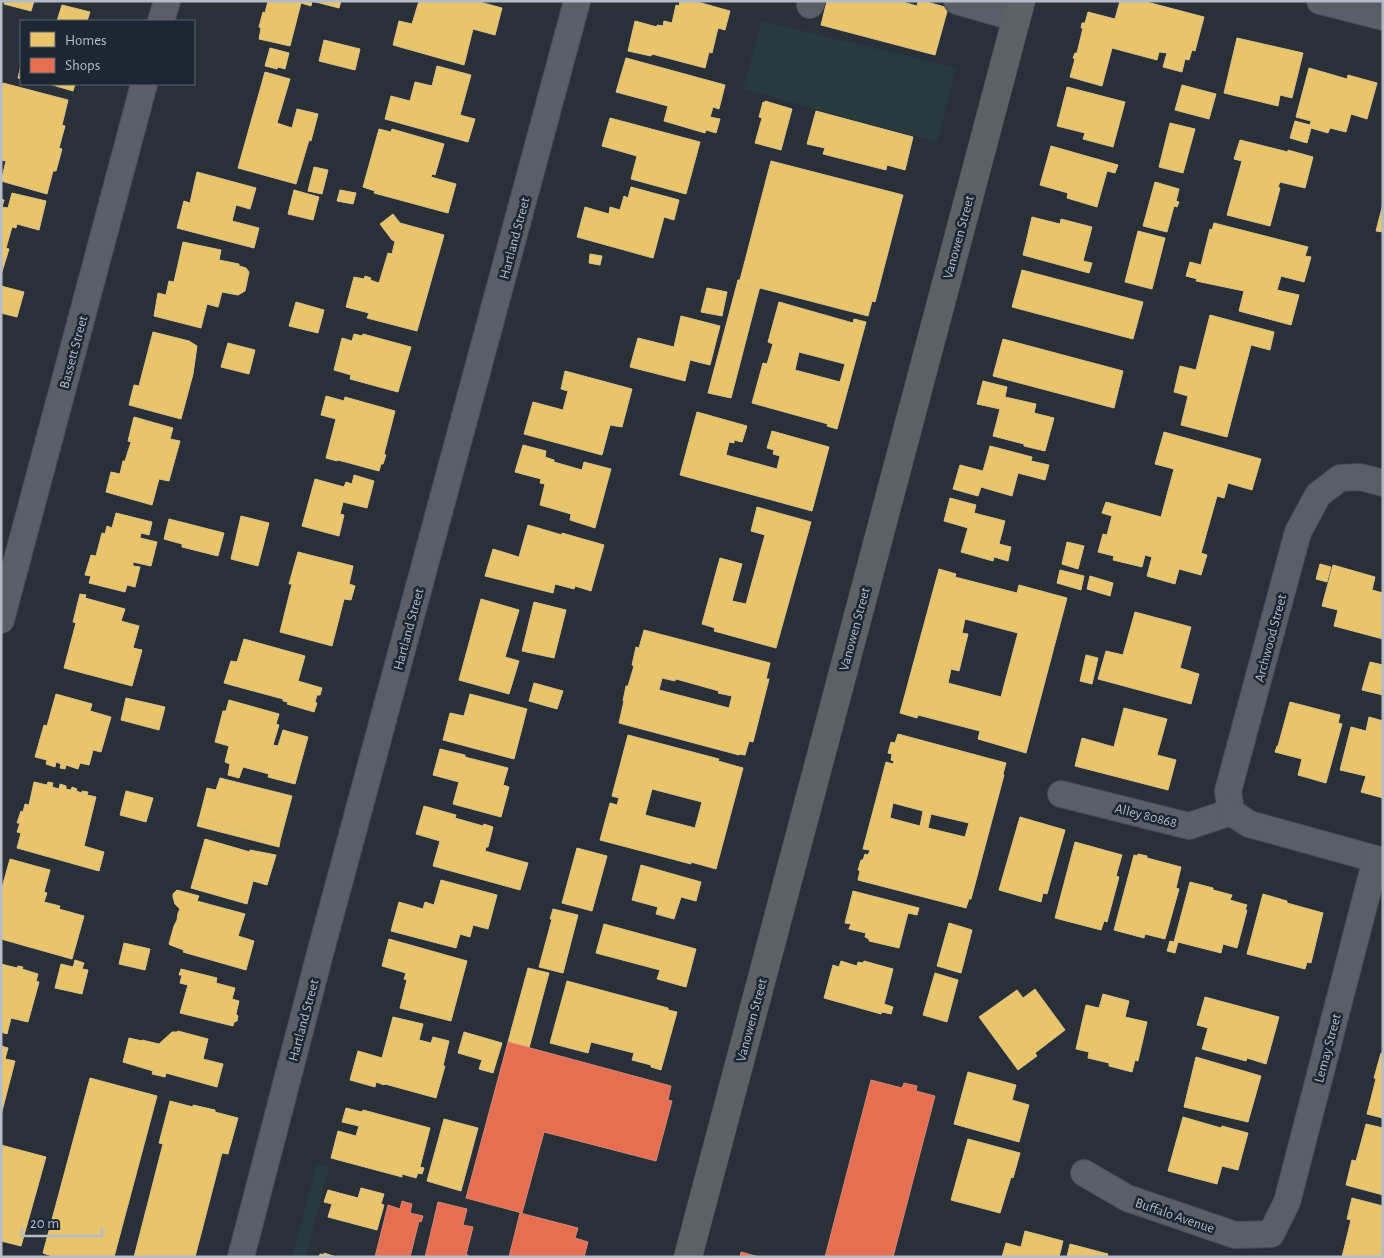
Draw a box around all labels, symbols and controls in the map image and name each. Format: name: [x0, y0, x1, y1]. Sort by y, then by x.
legend: [20, 20, 195, 85]
text: Homes: [65, 33, 107, 48]
text: Shops: [65, 58, 100, 73]
street label: Vanowen Street: [941, 194, 977, 280]
street label: Hartland Street: [497, 195, 533, 281]
street label: Bassett Street: [57, 314, 91, 390]
street label: Hartland Street: [391, 586, 427, 672]
street label: Vanowen Street: [837, 586, 873, 672]
street label: Archwood Street: [1253, 592, 1290, 684]
street label: Alley 80868: [1113, 801, 1178, 830]
street label: Hartland Street: [286, 977, 322, 1063]
street label: Vanowen Street: [734, 977, 770, 1063]
street label: Lemay Street: [1312, 1012, 1344, 1084]
street label: Buffalo Avenue: [1133, 1196, 1216, 1236]
scale bar: [22, 1206, 102, 1238]
text: 20 m: [30, 1216, 59, 1231]

